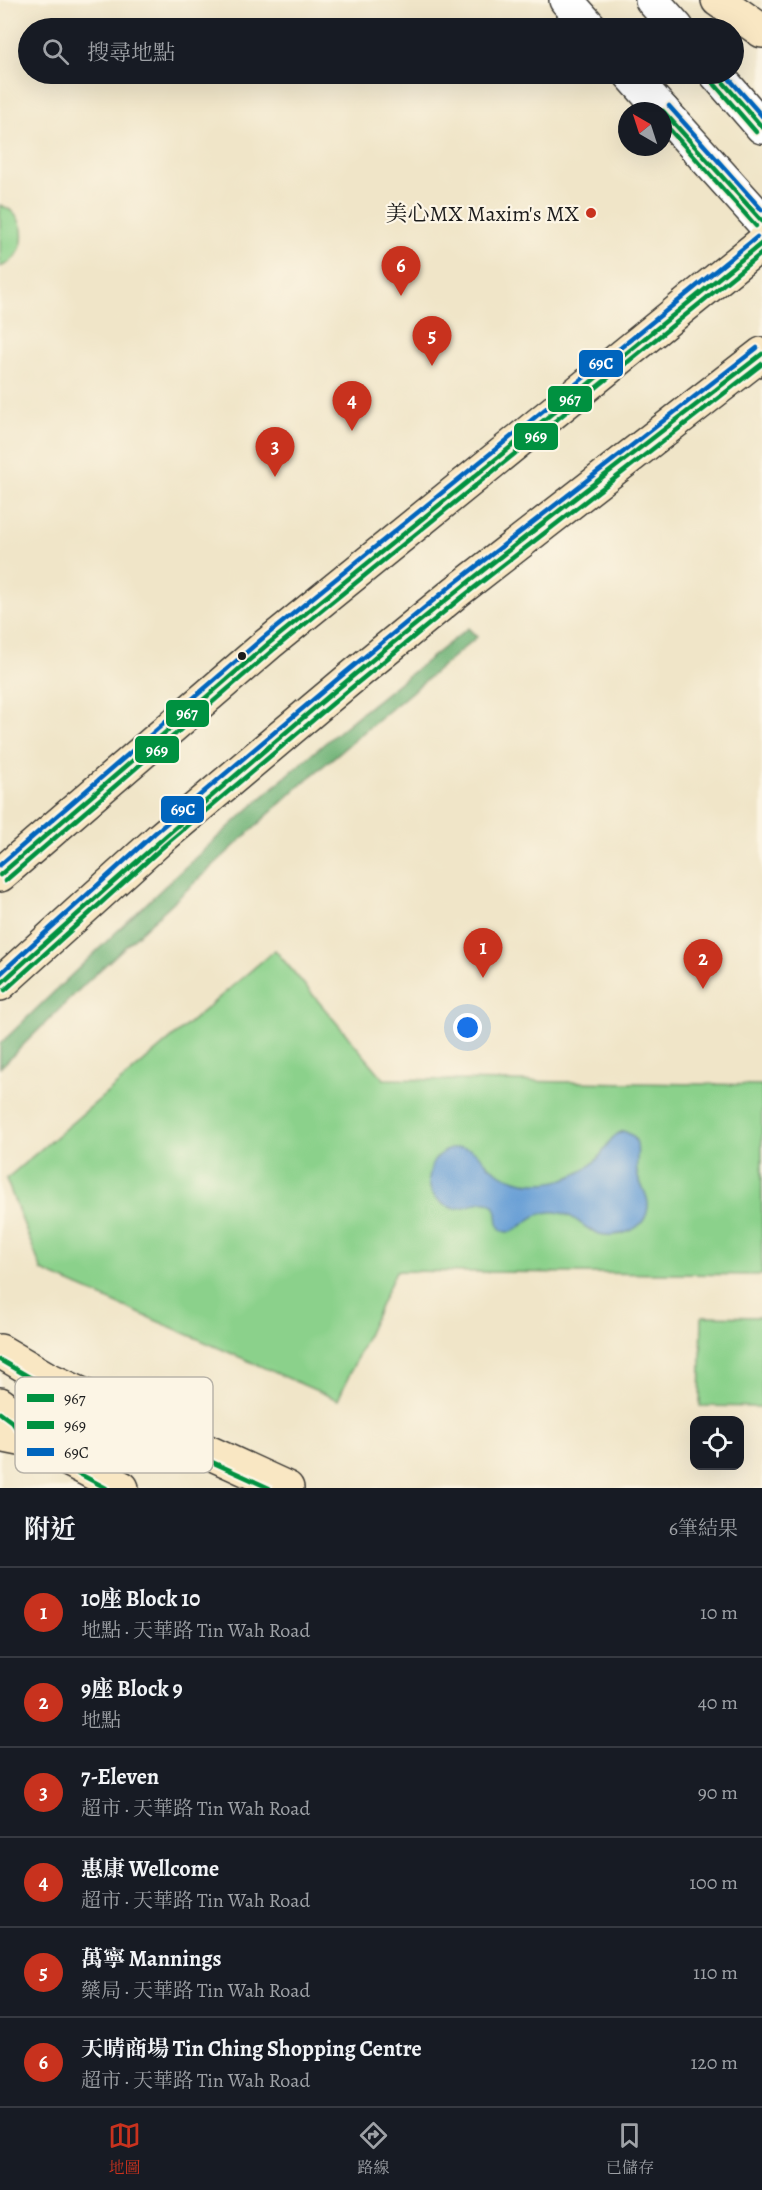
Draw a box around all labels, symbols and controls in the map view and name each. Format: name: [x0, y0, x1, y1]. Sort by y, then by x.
search box: [18, 18, 744, 84]
icon: search: [39, 35, 72, 68]
text: 搜尋地點: [87, 38, 175, 68]
north arrow: [618, 102, 672, 156]
place label: 美心MX Maxim's MX: [386, 199, 580, 229]
marker: 美心MX Maxim's MX: [584, 206, 598, 220]
pin: 6: [382, 246, 420, 296]
pin: 5: [412, 316, 452, 366]
line badge: 69C: [578, 349, 624, 378]
text: 69C: [589, 353, 614, 375]
pin: 4: [332, 382, 372, 431]
line badge: 967: [547, 385, 593, 413]
text: 967: [559, 389, 581, 411]
line badge: 969: [513, 422, 559, 451]
text: 969: [525, 426, 547, 448]
pin: 3: [256, 428, 294, 477]
unlabelled marker: [236, 650, 248, 662]
line badge: 967: [165, 699, 210, 728]
text: 967: [176, 703, 198, 725]
line badge: 969: [134, 735, 180, 764]
text: 969: [146, 740, 168, 762]
line badge: 69C: [160, 795, 205, 824]
text: 69C: [171, 799, 196, 821]
pin: 1: [464, 928, 502, 978]
pin: 2: [684, 940, 722, 989]
your location: [453, 1013, 482, 1042]
legend: [15, 1377, 213, 1473]
text: 967: [64, 1388, 86, 1410]
text: 969: [64, 1415, 86, 1437]
map controls: [690, 1416, 744, 1470]
button: locate: [690, 1416, 744, 1470]
text: 69C: [64, 1442, 89, 1464]
text: 附近: [24, 1512, 76, 1547]
text: 6筆結果: [669, 1515, 738, 1542]
text: 10座 Block 10: [81, 1584, 200, 1614]
text: 1: [40, 1599, 47, 1626]
text: 10 m: [700, 1599, 738, 1626]
text: 地點 · 天華路 Tin Wah Road: [81, 1617, 310, 1644]
text: 9座 Block 9: [81, 1674, 183, 1704]
text: 2: [39, 1689, 48, 1716]
text: 40 m: [698, 1689, 738, 1716]
text: 地點: [81, 1707, 121, 1734]
text: 7-Eleven: [81, 1762, 159, 1792]
text: 3: [39, 1779, 48, 1806]
text: 90 m: [698, 1779, 738, 1806]
text: 超市 · 天華路 Tin Wah Road: [81, 1795, 310, 1822]
text: 惠康 Wellcome: [81, 1854, 219, 1884]
text: 4: [39, 1869, 48, 1896]
text: 100 m: [689, 1869, 738, 1896]
text: 超市 · 天華路 Tin Wah Road: [81, 1887, 310, 1914]
text: 萬寧 Mannings: [81, 1944, 221, 1974]
text: 5: [39, 1959, 48, 1986]
text: 110 m: [693, 1959, 738, 1986]
text: 藥局 · 天華路 Tin Wah Road: [81, 1977, 310, 2004]
text: 天晴商場 Tin Ching Shopping Centre: [81, 2034, 422, 2064]
text: 6: [39, 2049, 48, 2076]
text: 120 m: [690, 2049, 738, 2076]
text: 超市 · 天華路 Tin Wah Road: [81, 2067, 310, 2094]
tab: 地圖: [108, 2119, 141, 2179]
tab: 路線: [357, 2119, 390, 2179]
tab: 已儲存: [606, 2119, 654, 2179]

